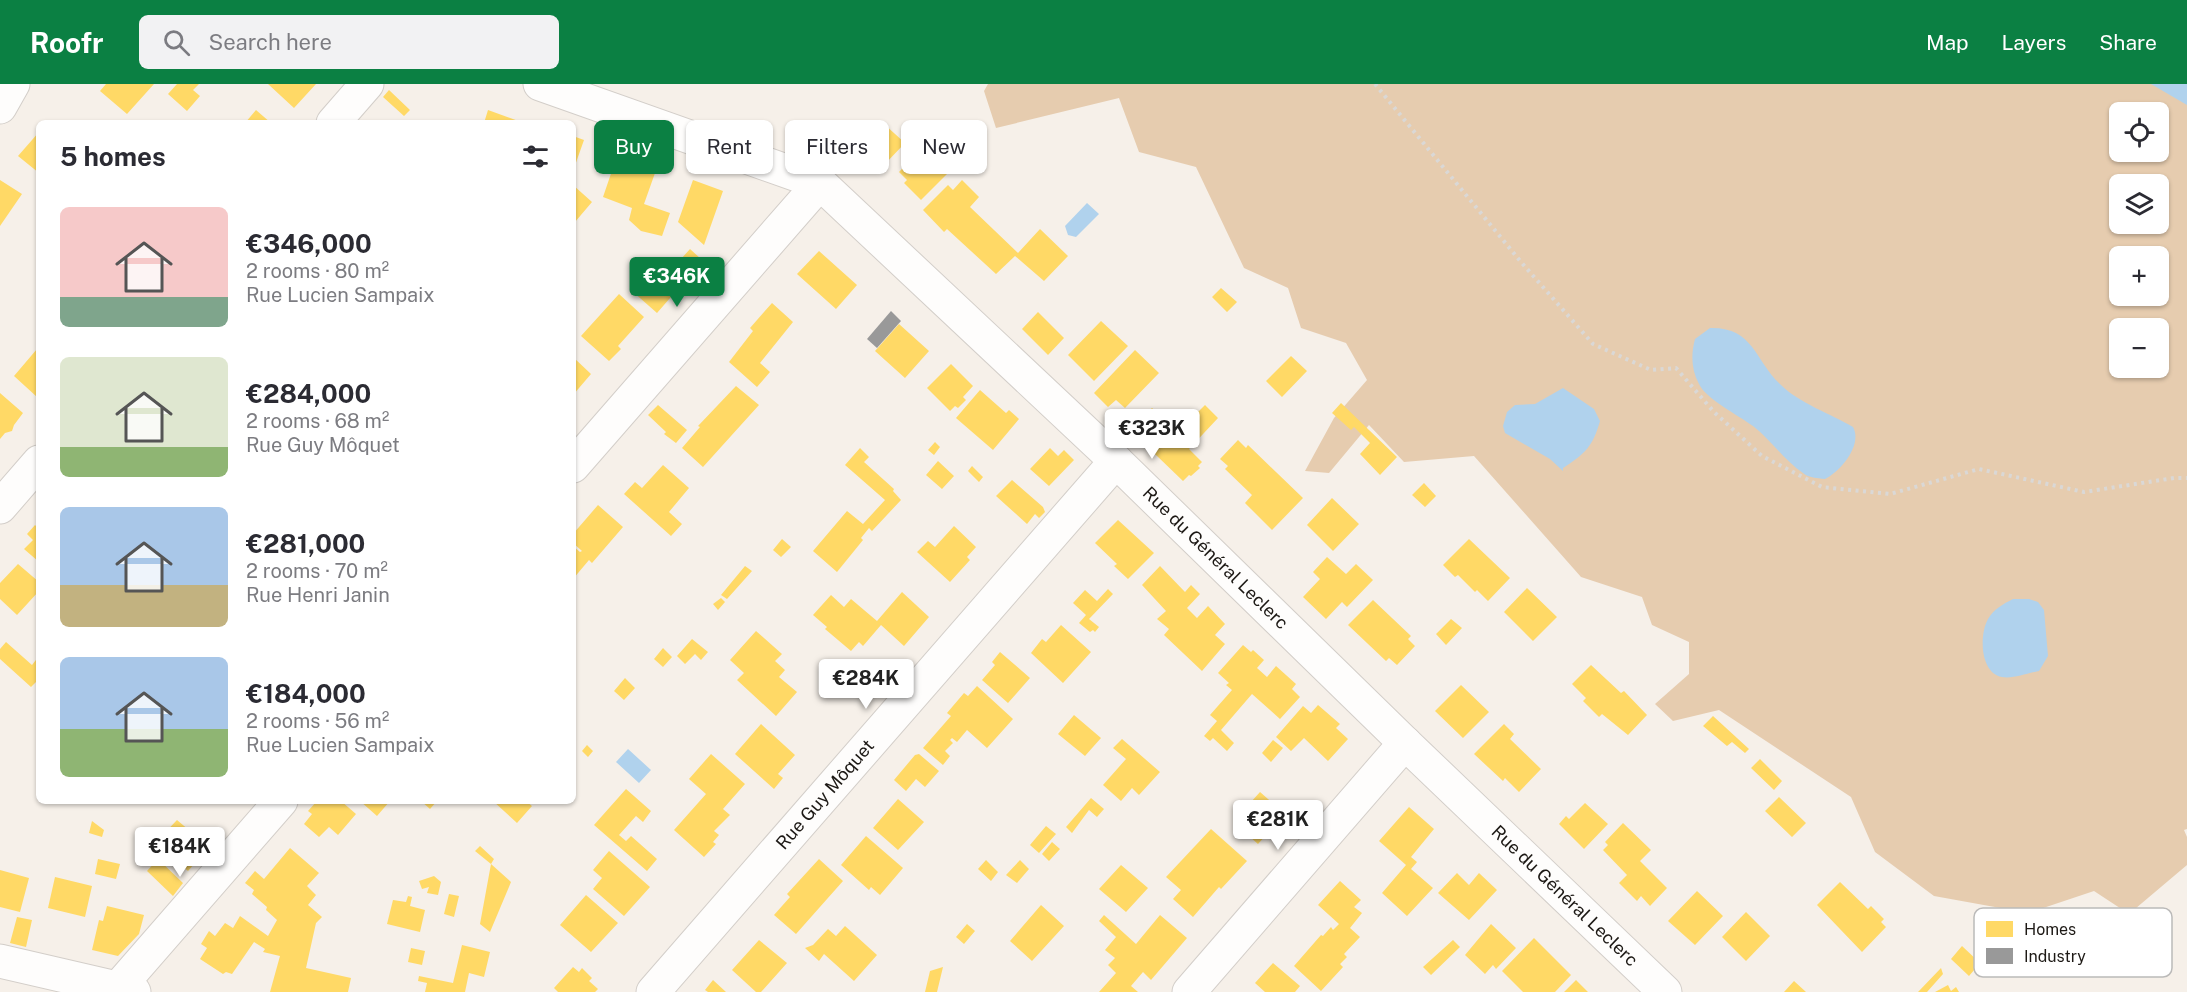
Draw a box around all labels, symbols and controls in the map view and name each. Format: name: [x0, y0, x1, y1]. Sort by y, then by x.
search box: [139, 15, 559, 69]
text: Roofr: [30, 26, 103, 59]
icon: search: [160, 26, 193, 59]
text: Search here: [208, 29, 332, 55]
text: Map: [1926, 30, 1969, 55]
text: Layers: [2002, 30, 2066, 55]
text: Share: [2099, 30, 2157, 55]
map controls: [2109, 102, 2169, 378]
button: locate: [2109, 102, 2169, 162]
chip: Buy: [594, 120, 674, 174]
chip: Rent: [686, 120, 773, 174]
chip: Filters: [785, 120, 889, 174]
chip: New: [901, 120, 987, 174]
icon: filters: [519, 140, 552, 173]
text: 5 homes: [60, 141, 166, 172]
button: layers: [2109, 174, 2169, 234]
text: €346,000: [246, 228, 372, 259]
icon: home: [108, 231, 180, 303]
button: +: [2109, 246, 2169, 306]
pin: €346K: [635, 257, 719, 308]
text: 2 rooms · 80 m²: [246, 259, 389, 283]
text: €346K: [644, 264, 710, 288]
text: Rue Lucien Sampaix: [246, 283, 434, 307]
button: −: [2109, 318, 2169, 378]
text: €284,000: [246, 378, 371, 409]
icon: home: [108, 381, 180, 453]
text: 2 rooms · 68 m²: [246, 409, 389, 433]
pin: €323K: [1110, 409, 1194, 460]
text: €323K: [1119, 416, 1185, 440]
text: Rue Guy Môquet: [246, 433, 400, 457]
street label: Rue du Général Leclerc: [1139, 482, 1293, 633]
text: €281,000: [246, 528, 365, 559]
icon: home: [108, 531, 180, 603]
text: 2 rooms · 70 m²: [246, 559, 388, 583]
text: Rue Henri Janin: [246, 583, 390, 607]
pin: €284K: [824, 659, 908, 710]
text: €284K: [833, 666, 899, 690]
text: €184,000: [246, 678, 366, 709]
icon: home: [108, 681, 180, 753]
text: 2 rooms · 56 m²: [246, 709, 389, 733]
text: Rue Lucien Sampaix: [246, 733, 434, 757]
street label: Rue Guy Môquet: [771, 735, 878, 853]
pin: €281K: [1236, 800, 1320, 851]
text: €281K: [1247, 807, 1309, 831]
street label: Rue du Général Leclerc: [1488, 821, 1643, 971]
pin: €184K: [138, 827, 222, 878]
text: €184K: [149, 834, 211, 858]
legend: [1974, 908, 2172, 977]
text: Homes: [2024, 920, 2076, 939]
text: Industry: [2024, 947, 2086, 966]

